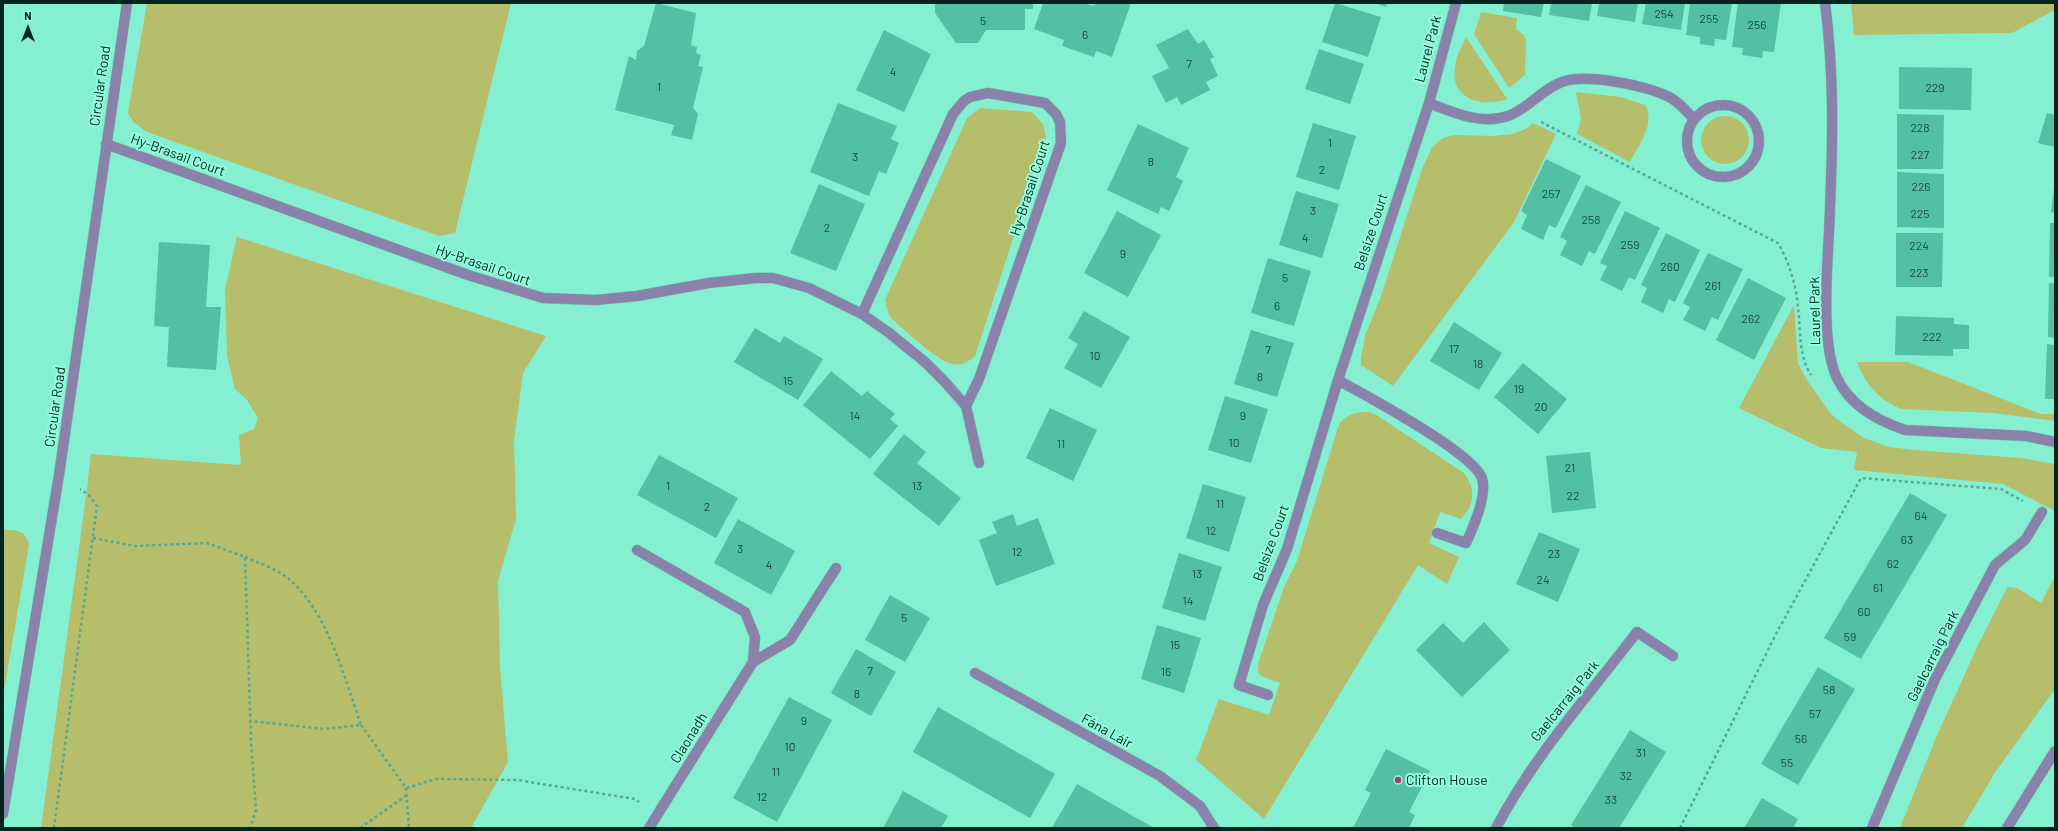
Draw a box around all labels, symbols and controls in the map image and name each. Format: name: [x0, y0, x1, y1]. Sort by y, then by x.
house number: 254: [1654, 7, 1674, 21]
north arrow: [8, 8, 48, 48]
text: N: [24, 9, 32, 22]
house number: 255: [1700, 12, 1718, 26]
house number: 5: [980, 14, 986, 28]
street label: Laurel Park: [1411, 14, 1445, 84]
house number: 256: [1748, 18, 1766, 32]
house number: 6: [1082, 28, 1088, 42]
street label: Circular Road: [86, 45, 114, 127]
house number: 7: [1186, 57, 1192, 71]
house number: 4: [890, 65, 896, 79]
house number: 1: [657, 80, 661, 94]
house number: 229: [1925, 81, 1945, 95]
house number: 228: [1910, 121, 1930, 135]
street label: Hy-Brasail Court: [128, 130, 228, 180]
house number: 1: [1328, 136, 1332, 150]
street label: Hy-Brasail Court: [1007, 138, 1053, 238]
house number: 227: [1911, 148, 1929, 162]
house number: 3: [852, 150, 858, 164]
house number: 8: [1148, 155, 1154, 169]
house number: 2: [1319, 163, 1325, 177]
house number: 226: [1911, 180, 1931, 194]
house number: 257: [1542, 187, 1560, 201]
street label: Belsize Court: [1351, 191, 1391, 273]
house number: 3: [1310, 204, 1316, 218]
house number: 225: [1910, 207, 1930, 221]
house number: 258: [1582, 213, 1600, 227]
house number: 2: [824, 221, 830, 235]
house number: 4: [1302, 231, 1308, 245]
house number: 259: [1621, 238, 1639, 252]
house number: 224: [1909, 239, 1929, 253]
street label: Hy-Brasail Court: [433, 241, 533, 289]
house number: 9: [1120, 247, 1126, 261]
house number: 260: [1660, 260, 1680, 274]
house number: 223: [1910, 266, 1928, 280]
house number: 5: [1282, 271, 1288, 285]
street label: Laurel Park: [1806, 277, 1824, 345]
house number: 261: [1705, 279, 1721, 293]
house number: 6: [1274, 299, 1280, 313]
house number: 262: [1741, 312, 1761, 326]
house number: 222: [1922, 330, 1942, 344]
house number: 17: [1449, 342, 1459, 356]
house number: 7: [1265, 343, 1271, 357]
house number: 10: [1090, 349, 1100, 363]
house number: 18: [1473, 357, 1483, 371]
street label: Circular Road: [41, 366, 69, 448]
house number: 8: [1257, 370, 1263, 384]
house number: 15: [783, 374, 793, 388]
house number: 19: [1514, 382, 1524, 396]
house number: 20: [1534, 400, 1548, 414]
house number: 14: [850, 409, 860, 423]
house number: 9: [1240, 409, 1246, 423]
house number: 10: [1229, 436, 1239, 450]
house number: 11: [1057, 437, 1065, 451]
house number: 21: [1565, 461, 1575, 475]
house number: 1: [666, 479, 670, 493]
house number: 13: [912, 479, 922, 493]
house number: 22: [1567, 489, 1579, 503]
house number: 11: [1216, 497, 1224, 511]
house number: 2: [704, 500, 710, 514]
street label: Belsize Court: [1249, 502, 1293, 584]
house number: 64: [1915, 509, 1927, 523]
house number: 12: [1206, 524, 1216, 538]
house number: 63: [1901, 533, 1913, 547]
house number: 3: [737, 542, 743, 556]
house number: 12: [1012, 545, 1022, 559]
house number: 23: [1548, 547, 1560, 561]
house number: 62: [1887, 557, 1899, 571]
house number: 4: [766, 558, 772, 572]
house number: 13: [1192, 567, 1202, 581]
house number: 24: [1536, 573, 1550, 587]
house number: 61: [1873, 581, 1883, 595]
house number: 14: [1183, 594, 1193, 608]
house number: 60: [1858, 605, 1870, 619]
street label: Gaelcarraig Park: [1904, 608, 1962, 704]
house number: 5: [901, 611, 907, 625]
house number: 59: [1844, 630, 1856, 644]
house number: 15: [1170, 638, 1180, 652]
street label: Gaelcarraig Park: [1527, 657, 1603, 745]
house number: 7: [867, 664, 873, 678]
house number: 16: [1161, 665, 1171, 679]
house number: 58: [1823, 683, 1835, 697]
house number: 8: [854, 687, 860, 701]
house number: 57: [1809, 707, 1821, 721]
street label: Claonadh: [667, 710, 711, 766]
street label: Fána Láir: [1078, 710, 1136, 752]
house number: 9: [801, 714, 807, 728]
house number: 56: [1795, 732, 1807, 746]
house number: 10: [785, 740, 795, 754]
house number: 31: [1636, 746, 1646, 760]
house number: 55: [1781, 756, 1793, 770]
house number: 11: [772, 765, 780, 779]
house number: 32: [1620, 769, 1632, 783]
place label: Clifton House: [1406, 772, 1488, 788]
marker: Clifton House: [1393, 775, 1403, 785]
house number: 12: [757, 790, 767, 804]
house number: 33: [1605, 793, 1617, 807]

